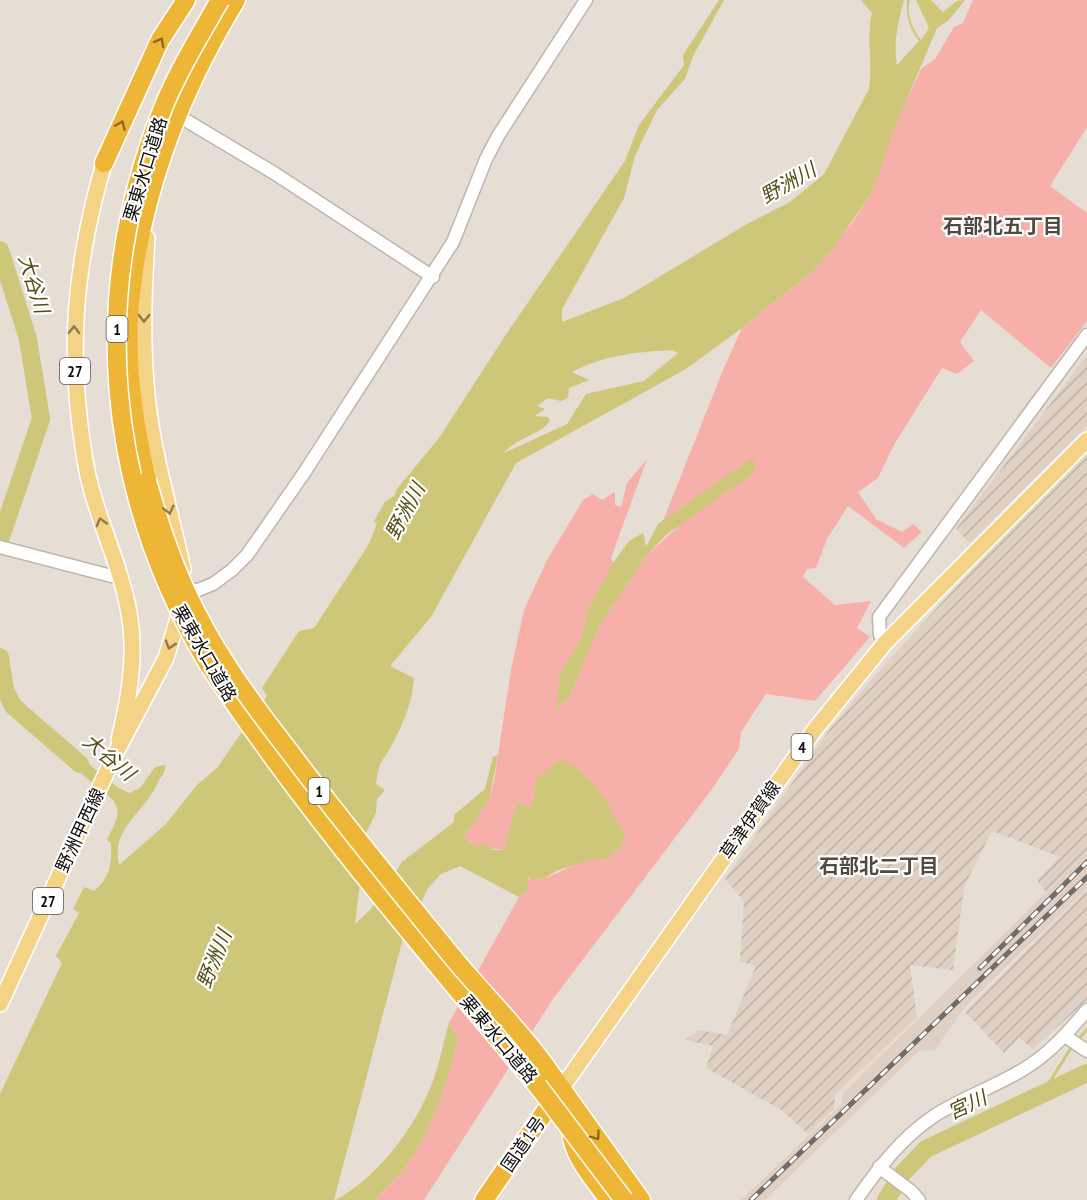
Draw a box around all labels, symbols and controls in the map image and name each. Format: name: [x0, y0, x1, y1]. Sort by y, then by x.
one-way arrow: [153, 38, 164, 48]
street label: 栗東水口道路: [118, 114, 172, 224]
one-way arrow: [114, 120, 126, 131]
water label: 野洲川: [756, 156, 822, 209]
district label: 石部北五丁目: [943, 213, 1063, 239]
water label: 大谷川: [13, 252, 56, 318]
one-way arrow: [138, 313, 150, 322]
road number: 1: [106, 316, 128, 342]
one-way arrow: [68, 325, 80, 334]
road number: 27: [60, 358, 90, 384]
water label: 野洲川: [379, 477, 432, 544]
one-way arrow: [162, 505, 175, 515]
one-way arrow: [95, 517, 108, 527]
street label: 栗東水口道路: [168, 600, 242, 706]
one-way arrow: [165, 639, 177, 650]
water label: 大谷川: [78, 728, 142, 788]
road number: 4: [792, 734, 812, 760]
street label: 草津伊賀線: [715, 777, 785, 863]
road number: 1: [308, 778, 330, 804]
street label: 野洲甲西線: [51, 784, 109, 876]
district label: 石部北二丁目: [819, 853, 939, 879]
road number: 27: [33, 888, 63, 914]
water label: 野洲川: [191, 924, 238, 992]
street label: 栗東水口道路: [455, 990, 543, 1088]
water label: 宮川: [943, 1084, 992, 1125]
street label: 国道1号: [496, 1112, 550, 1176]
one-way arrow: [588, 1130, 599, 1141]

